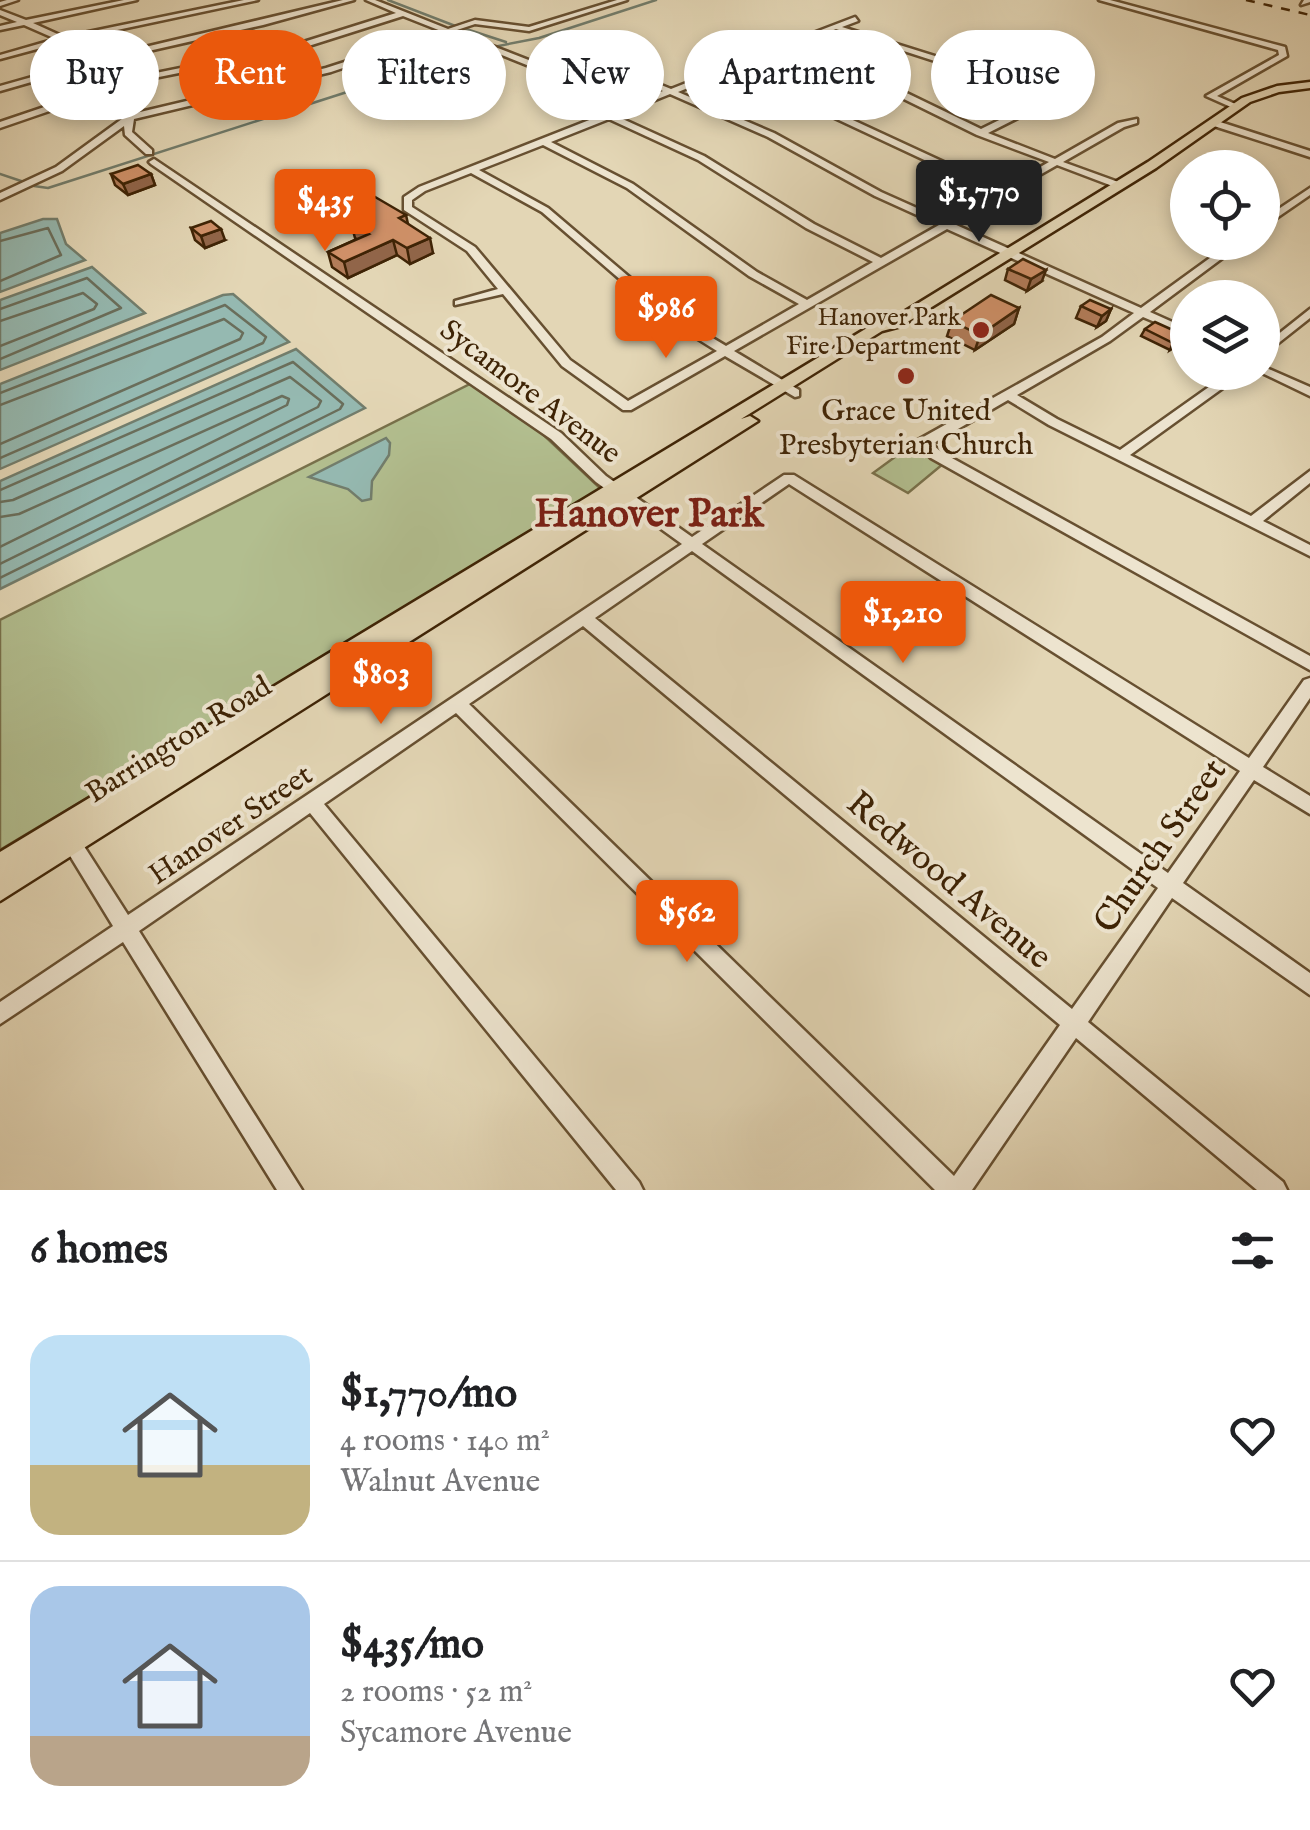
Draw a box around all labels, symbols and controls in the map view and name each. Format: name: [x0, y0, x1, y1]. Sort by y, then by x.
chip: Buy: [30, 30, 159, 120]
chip: Rent: [179, 30, 322, 120]
chip: Filters: [342, 30, 506, 120]
chip: New: [526, 30, 664, 120]
chip: Apartment: [684, 30, 911, 120]
chip: House: [931, 30, 1095, 120]
map controls: [1170, 150, 1280, 390]
button: locate: [1170, 150, 1280, 260]
pin: $1,770: [898, 160, 1060, 245]
pin: $435: [266, 169, 384, 254]
text: $1,770: [938, 172, 1020, 213]
text: $435: [297, 181, 353, 222]
pin: $986: [607, 276, 725, 361]
button: layers: [1170, 280, 1280, 390]
text: $986: [637, 288, 695, 329]
place label: Hanover Park Fire Department: [786, 302, 962, 363]
street label: Sycamore Avenue: [432, 312, 628, 473]
marker: Hanover Park Fire Department: [970, 319, 992, 341]
marker: Grace United Presbyterian Church: [895, 365, 917, 387]
place label: Grace United Presbyterian Church: [779, 393, 1033, 465]
district label: Hanover Park: [534, 490, 765, 541]
pin: $1,210: [822, 581, 984, 666]
text: $1,210: [863, 593, 943, 634]
pin: $803: [322, 642, 440, 727]
text: $803: [352, 654, 410, 695]
street label: Barrington Road: [79, 668, 280, 813]
street label: Church Street: [1084, 751, 1238, 942]
street label: Hanover Street: [142, 757, 320, 894]
street label: Redwood Avenue: [836, 782, 1060, 980]
pin: $562: [628, 880, 746, 965]
text: $562: [658, 892, 716, 933]
icon: filters: [1225, 1223, 1280, 1278]
text: 6 homes: [30, 1224, 168, 1277]
text: $1,770/mo: [340, 1368, 517, 1421]
icon: home: [110, 1375, 230, 1495]
icon: heart: [1225, 1408, 1280, 1463]
text: 4 rooms · 140 m²: [340, 1421, 550, 1462]
text: Walnut Avenue: [340, 1462, 540, 1503]
text: $435/mo: [340, 1619, 484, 1672]
icon: home: [110, 1626, 230, 1746]
icon: heart: [1225, 1659, 1280, 1714]
text: 2 rooms · 52 m²: [340, 1672, 532, 1713]
text: Sycamore Avenue: [340, 1713, 572, 1754]

